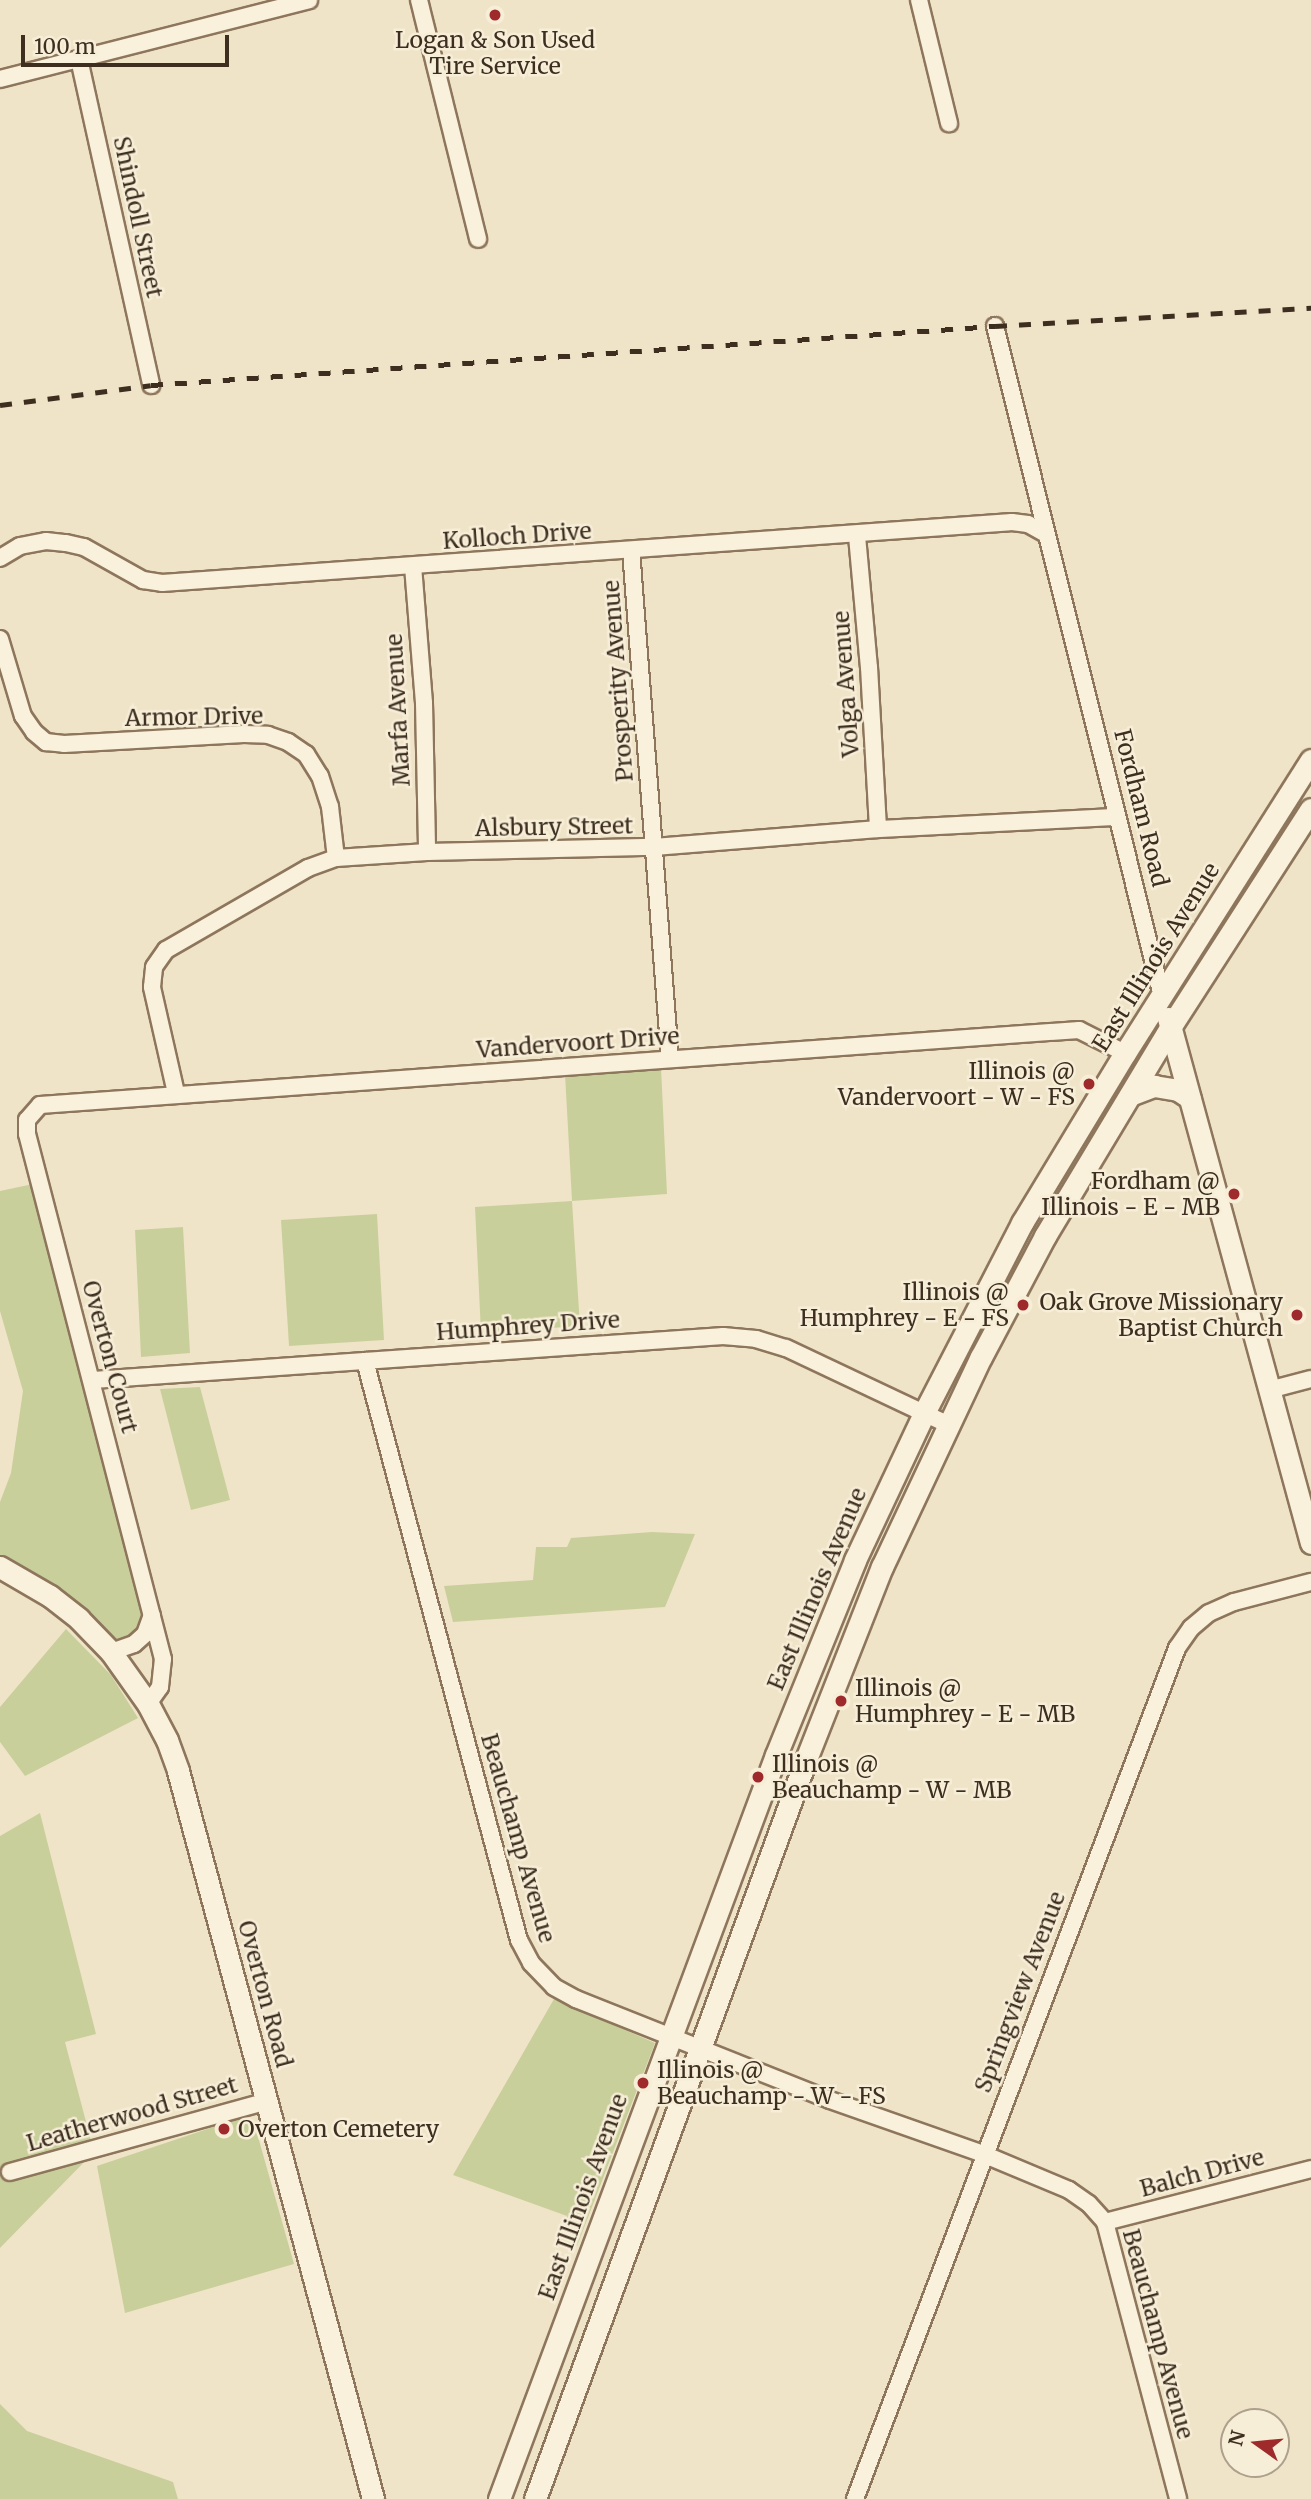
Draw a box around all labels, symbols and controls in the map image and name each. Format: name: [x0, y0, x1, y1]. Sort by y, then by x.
marker: Logan & Son Used Tire Service: [487, 7, 503, 23]
scale bar: [24, 21, 233, 65]
place label: Logan & Son Used Tire Service: [395, 26, 595, 80]
text: 100 m: [34, 33, 96, 60]
street label: Shindoll Street: [107, 134, 169, 300]
street label: Kolloch Drive: [442, 517, 592, 555]
street label: Prosperity Avenue: [597, 579, 639, 783]
street label: Volga Avenue: [827, 610, 865, 758]
street label: Marfa Avenue: [380, 633, 416, 787]
street label: Armor Drive: [125, 702, 263, 732]
street label: Fordham Road: [1108, 726, 1174, 890]
street label: Alsbury Street: [475, 812, 633, 842]
street label: East Illinois Avenue: [1087, 858, 1225, 1056]
street label: Vandervoort Drive: [476, 1022, 680, 1064]
place label: Illinois @ Vandervoort - W - FS: [838, 1057, 1075, 1111]
marker: Illinois @ Vandervoort - W - FS: [1081, 1076, 1097, 1092]
place label: Fordham @ Illinois - E - MB: [1041, 1167, 1220, 1221]
marker: Fordham @ Illinois - E - MB: [1226, 1186, 1242, 1202]
street label: Overton Court: [76, 1278, 144, 1436]
place label: Illinois @ Humphrey - E - FS: [800, 1278, 1009, 1332]
place label: Oak Grove Missionary Baptist Church: [1039, 1288, 1283, 1342]
marker: Illinois @ Humphrey - E - FS: [1015, 1297, 1031, 1313]
street label: Humphrey Drive: [435, 1306, 621, 1346]
marker: Oak Grove Missionary Baptist Church: [1289, 1307, 1305, 1323]
street label: East Illinois Avenue: [762, 1484, 872, 1694]
place label: Illinois @ Humphrey - E - MB: [855, 1674, 1075, 1728]
marker: Illinois @ Humphrey - E - MB: [833, 1693, 849, 1709]
street label: Beauchamp Avenue: [475, 1730, 561, 1946]
place label: Illinois @ Beauchamp - W - MB: [772, 1750, 1011, 1804]
marker: Illinois @ Beauchamp - W - MB: [750, 1769, 766, 1785]
street label: Springview Avenue: [969, 1888, 1071, 2096]
street label: Overton Road: [232, 1918, 298, 2070]
place label: Illinois @ Beauchamp - W - FS: [657, 2056, 886, 2110]
street label: Leatherwood Street: [23, 2071, 241, 2157]
marker: Illinois @ Beauchamp - W - FS: [635, 2075, 651, 2091]
street label: East Illinois Avenue: [533, 2090, 633, 2304]
place label: Overton Cemetery: [238, 2115, 439, 2143]
marker: Overton Cemetery: [216, 2121, 232, 2137]
street label: Balch Drive: [1137, 2143, 1267, 2203]
street label: Beauchamp Avenue: [1117, 2226, 1199, 2442]
north arrow: [1220, 2408, 1290, 2478]
text: N: [1223, 2428, 1250, 2448]

